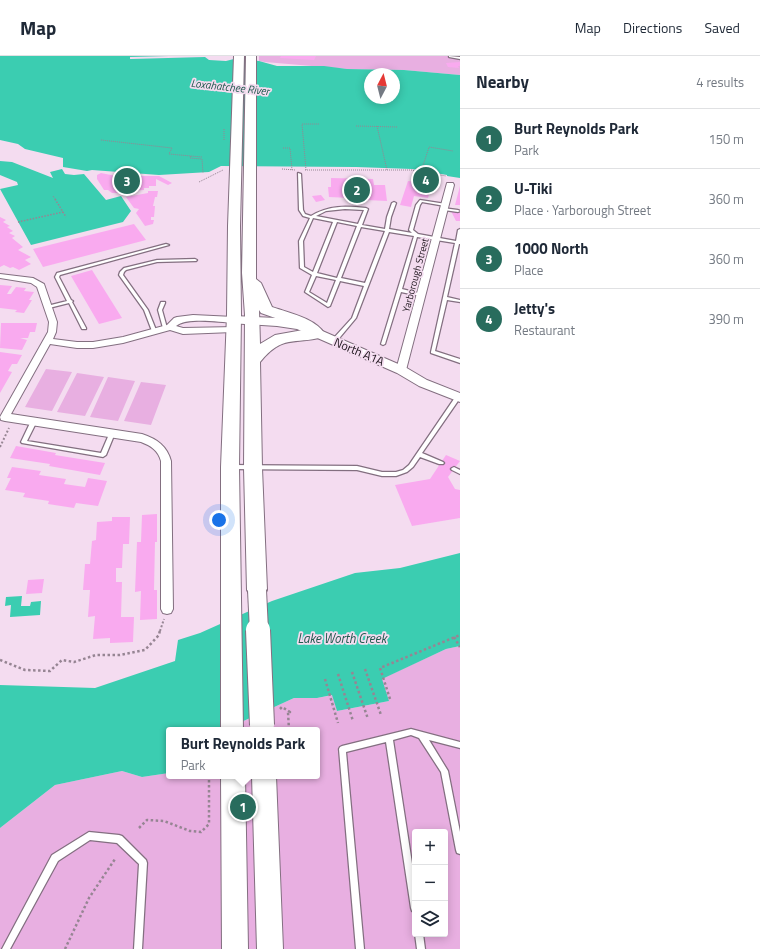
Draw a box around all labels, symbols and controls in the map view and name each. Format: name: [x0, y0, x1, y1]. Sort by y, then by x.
text: Map: [20, 13, 56, 42]
text: Map: [575, 17, 601, 38]
text: Directions: [623, 17, 682, 38]
text: Saved: [704, 17, 740, 38]
north arrow: [364, 68, 400, 104]
text: Nearby: [476, 69, 529, 95]
text: 4 results: [696, 72, 744, 92]
water label: Loxahatchee River: [190, 75, 272, 99]
text: Burt Reynolds Park: [514, 117, 639, 140]
text: 1: [485, 129, 493, 149]
text: 150 m: [708, 129, 744, 149]
text: Park: [514, 140, 539, 160]
pin: 4: [413, 165, 439, 195]
pin: 3: [114, 166, 140, 196]
pin: 2: [344, 175, 370, 205]
text: U-Tiki: [514, 177, 552, 200]
text: 2: [485, 189, 493, 209]
text: 360 m: [708, 189, 744, 209]
text: Place · Yarborough Street: [514, 200, 651, 220]
street label: Yarborough Street: [398, 236, 433, 314]
text: 1000 North: [514, 237, 589, 260]
text: 3: [485, 249, 493, 269]
text: 360 m: [708, 249, 744, 269]
text: Place: [514, 260, 543, 280]
text: Jetty's: [514, 297, 555, 320]
text: 4: [485, 309, 493, 329]
text: 390 m: [708, 309, 744, 329]
text: Restaurant: [514, 320, 575, 340]
street label: North A1A: [331, 332, 387, 371]
your location: [209, 510, 229, 530]
water label: Lake Worth Creek: [297, 628, 389, 648]
popup: [166, 727, 320, 779]
text: Burt Reynolds Park: [181, 732, 305, 755]
text: Park: [181, 755, 206, 775]
pin: 1: [230, 792, 256, 822]
map controls: [412, 829, 448, 937]
button: +: [412, 829, 448, 865]
button: −: [412, 865, 448, 901]
button: layers: [412, 901, 448, 937]

